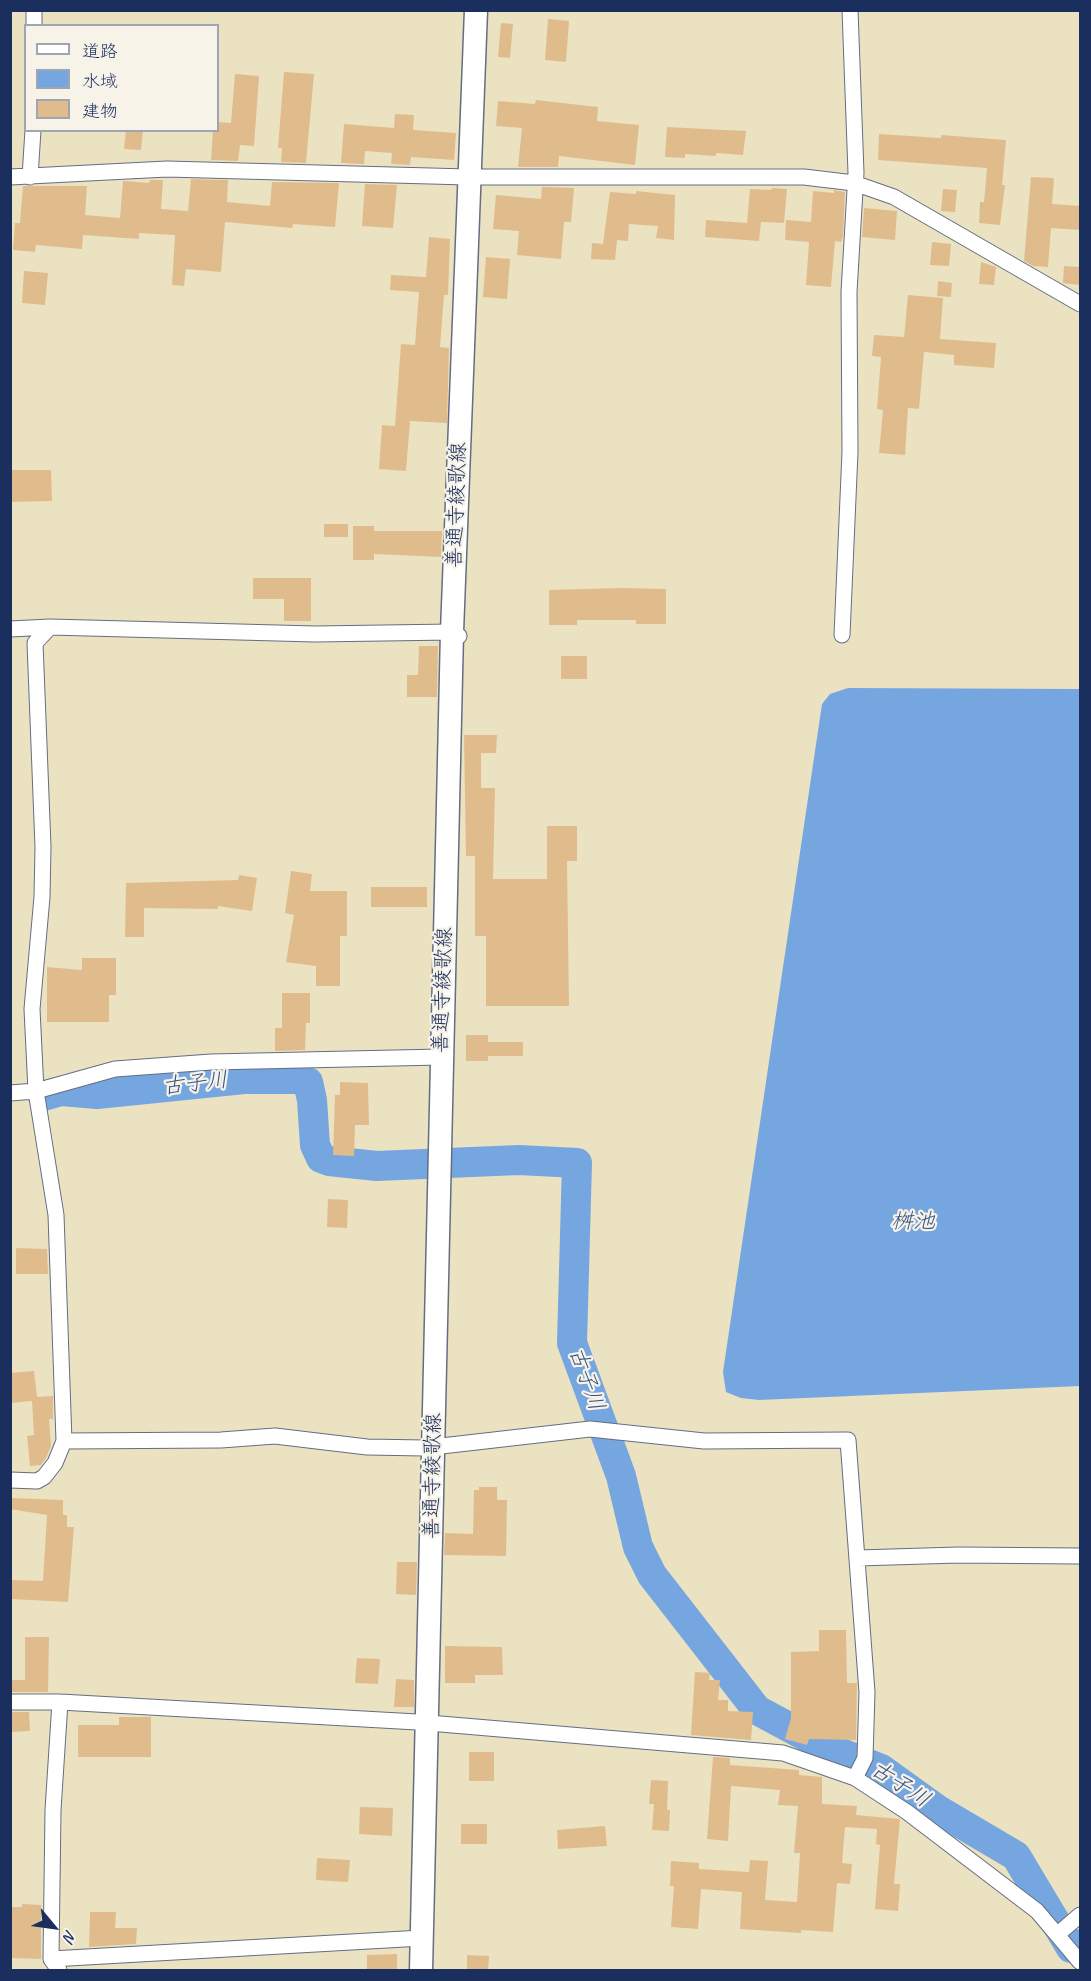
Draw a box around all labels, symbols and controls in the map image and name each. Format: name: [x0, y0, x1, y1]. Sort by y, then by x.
legend: [24, 24, 219, 132]
text: 道路: [82, 40, 118, 62]
text: 水域: [82, 70, 118, 92]
text: 建物: [82, 100, 118, 122]
street label: 善通寺綾歌線: [442, 442, 472, 568]
street label: 善通寺綾歌線: [428, 927, 458, 1053]
water label: 古子川: [161, 1067, 229, 1101]
water label: 桝池: [891, 1209, 935, 1235]
water label: 古子川: [563, 1344, 609, 1414]
street label: 善通寺綾歌線: [419, 1413, 447, 1539]
water label: 古子川: [865, 1756, 935, 1814]
north arrow: [24, 1897, 84, 1957]
text: N: [59, 1927, 81, 1945]

